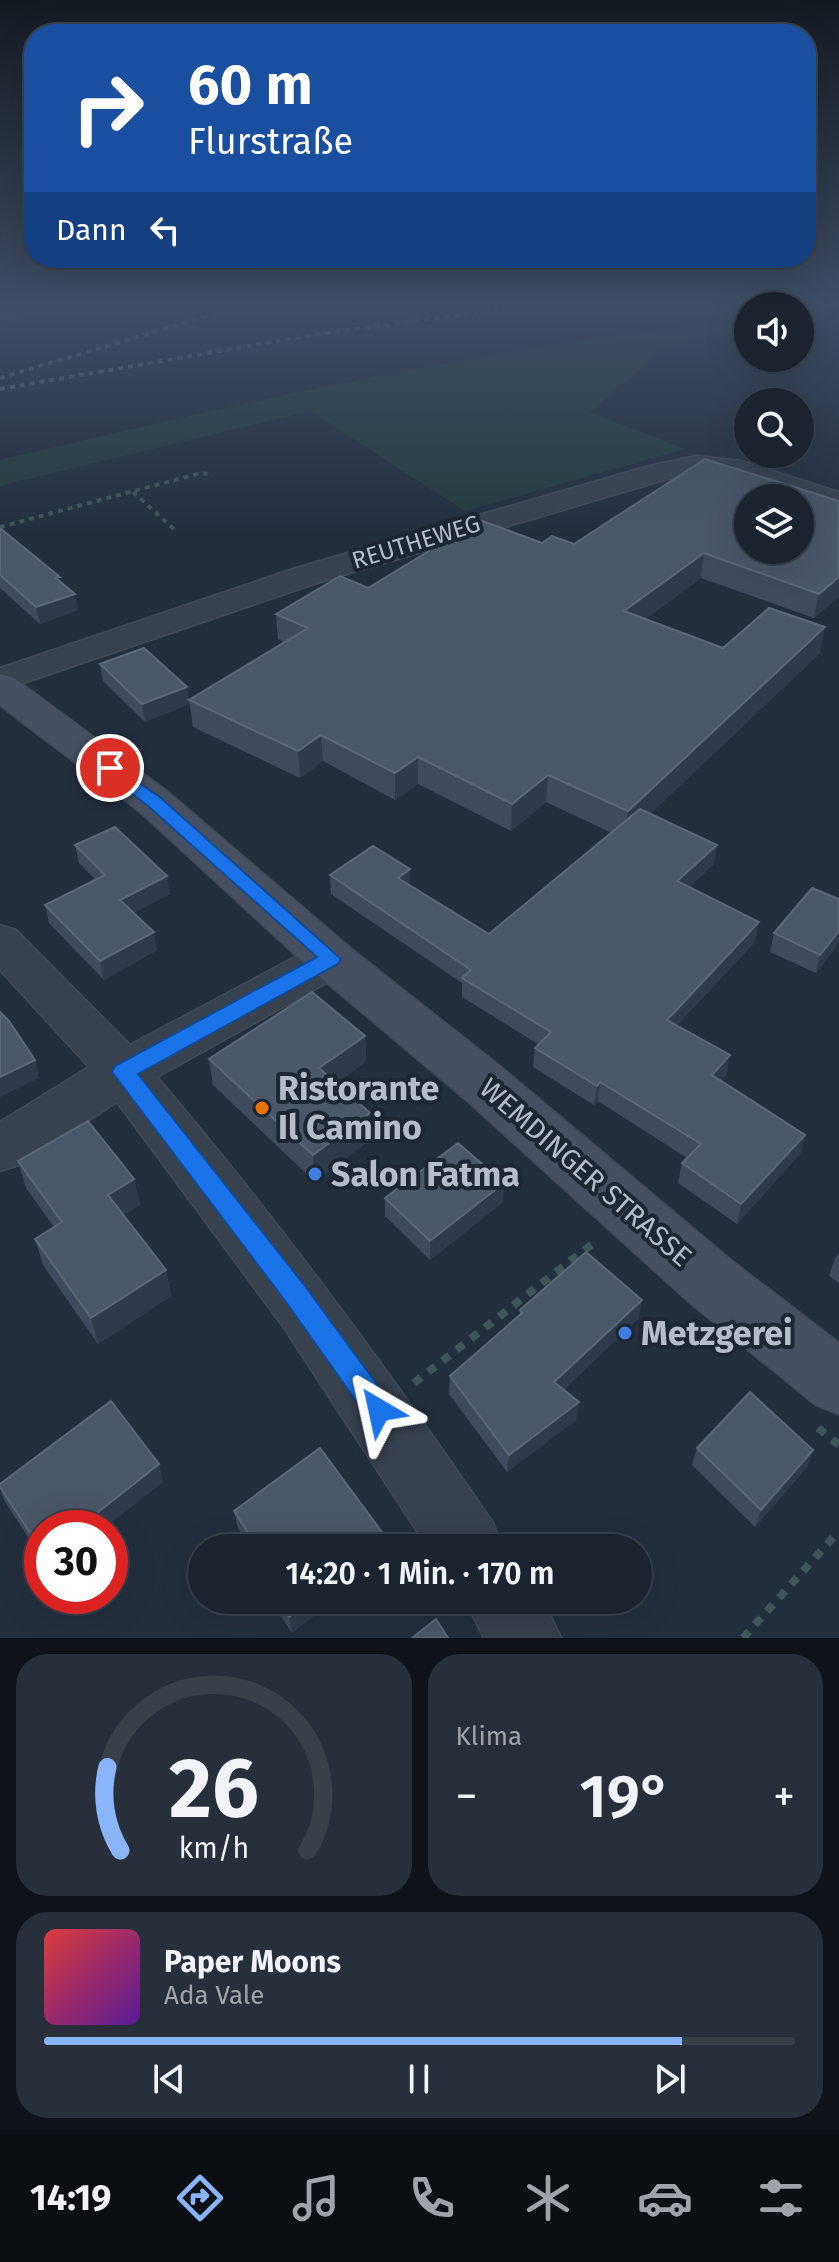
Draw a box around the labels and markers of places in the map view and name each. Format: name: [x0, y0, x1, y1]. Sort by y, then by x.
pin: [76, 734, 144, 802]
place label: Ristorante Il Camino: [278, 1068, 439, 1148]
marker: Ristorante Il Camino: [253, 1099, 271, 1117]
place label: Salon Fatma: [331, 1154, 520, 1195]
marker: Salon Fatma: [306, 1165, 324, 1183]
place label: Metzgerei: [641, 1313, 793, 1354]
marker: Metzgerei: [616, 1324, 634, 1342]

